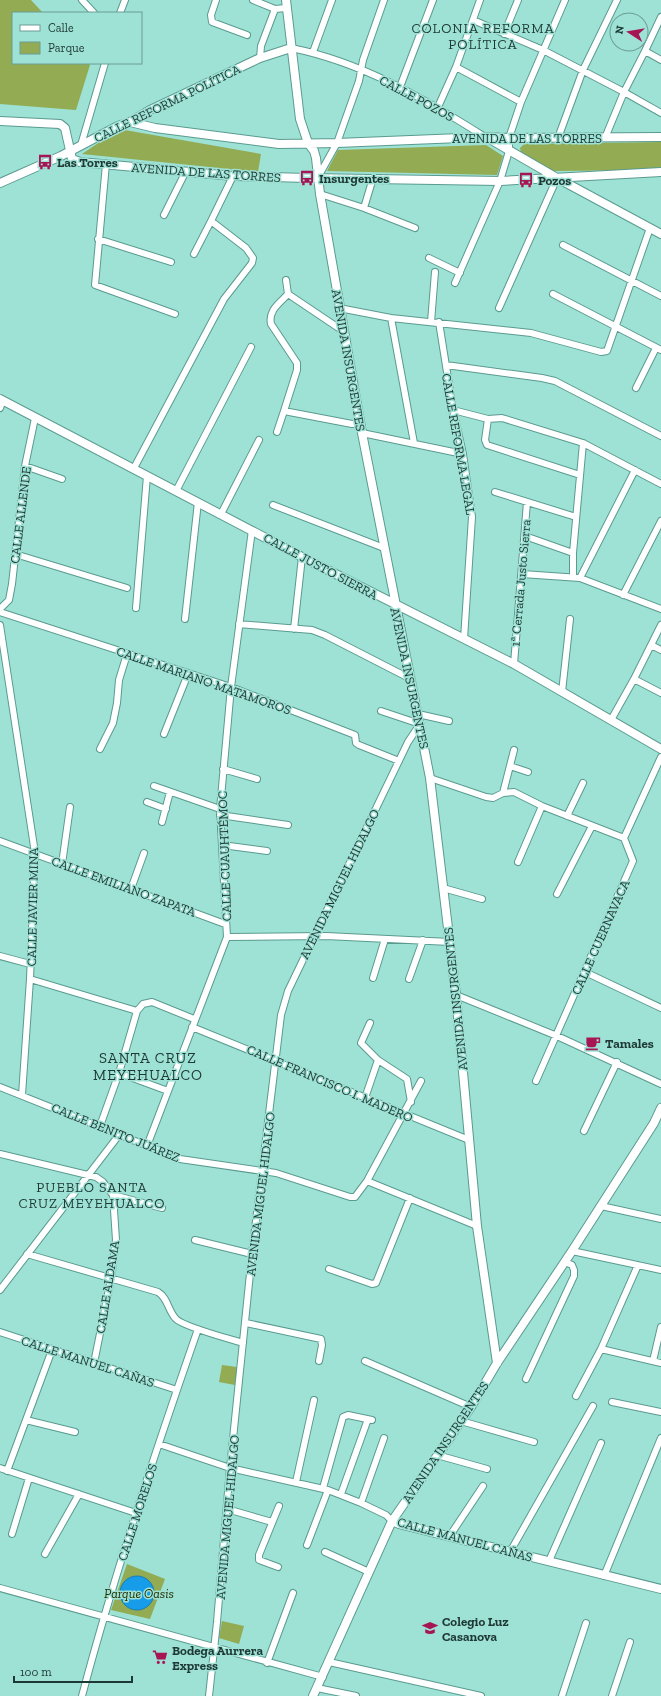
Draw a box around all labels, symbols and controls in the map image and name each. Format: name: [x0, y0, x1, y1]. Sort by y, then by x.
legend: [12, 12, 142, 64]
north arrow: [609, 12, 649, 52]
district label: COLONIA REFORMA POLÍTICA: [411, 20, 555, 53]
text: Calle: [48, 21, 74, 35]
text: N: [612, 24, 627, 35]
text: Parque: [48, 41, 85, 55]
street label: CALLE REFORMA POLÍTICA: [91, 61, 243, 146]
street label: CALLE POZOS: [377, 72, 457, 124]
street label: AVENIDA DE LAS TORRES: [452, 131, 602, 146]
bus stop icon: Las Torres: [36, 153, 54, 171]
place label: Las Torres: [57, 155, 118, 170]
street label: AVENIDA DE LAS TORRES: [131, 160, 281, 185]
bus stop icon: Insurgentes: [298, 169, 316, 187]
place label: Insurgentes: [319, 171, 389, 186]
bus stop icon: Pozos: [517, 171, 535, 189]
place label: Pozos: [538, 173, 571, 188]
street label: AVENIDA INSURGENTES: [329, 288, 368, 432]
street label: CALLE REFORMA LEGAL: [439, 372, 478, 516]
street label: CALLE ALLENDE: [7, 465, 34, 564]
street label: 1ª Cerrada Justo Sierra: [507, 518, 534, 647]
street label: CALLE JUSTO SIERRA: [261, 530, 381, 603]
street label: AVENIDA INSURGENTES: [387, 606, 432, 750]
street label: CALLE MARIANO MATAMOROS: [114, 643, 293, 718]
street label: CALLE CUAUHTÉMOC: [215, 790, 234, 922]
street label: AVENIDA MIGUEL HIDALGO: [297, 807, 382, 962]
street label: CALLE JAVIER MINA: [24, 847, 41, 967]
street label: CALLE EMILIANO ZAPATA: [50, 853, 199, 920]
street label: CALLE CUERNAVACA: [568, 877, 633, 997]
street label: AVENIDA INSURGENTES: [441, 927, 470, 1071]
cafe icon: Tamales: [584, 1034, 602, 1052]
place label: Tamales: [605, 1036, 654, 1051]
street label: CALLE FRANCISCO I. MADERO: [245, 1042, 415, 1125]
district label: SANTA CRUZ MEYEHUALCO: [93, 1049, 203, 1084]
street label: CALLE BENITO JUÁREZ: [49, 1100, 183, 1165]
street label: AVENIDA MIGUEL HIDALGO: [243, 1111, 278, 1277]
district label: PUEBLO SANTA CRUZ MEYEHUALCO: [18, 1179, 166, 1212]
street label: CALLE ALDAMA: [93, 1239, 122, 1335]
street label: CALLE MANUEL CAÑAS: [19, 1333, 156, 1390]
street label: AVENIDA INSURGENTES: [399, 1378, 492, 1506]
street label: AVENIDA MIGUEL HIDALGO: [213, 1434, 242, 1600]
street label: CALLE MORELOS: [115, 1462, 160, 1563]
street label: CALLE MANUEL CAÑAS: [396, 1514, 534, 1565]
park label: Parque Oasis: [104, 1586, 174, 1601]
place label: Colegio Luz Casanova: [442, 1614, 509, 1644]
school or university icon: Colegio Luz Casanova: [421, 1619, 439, 1637]
place label: Bodega Aurrera Express: [172, 1643, 263, 1673]
supermarket icon: Bodega Aurrera Express: [151, 1648, 169, 1666]
scale bar: [14, 1658, 132, 1684]
text: 100 m: [20, 1665, 52, 1679]

